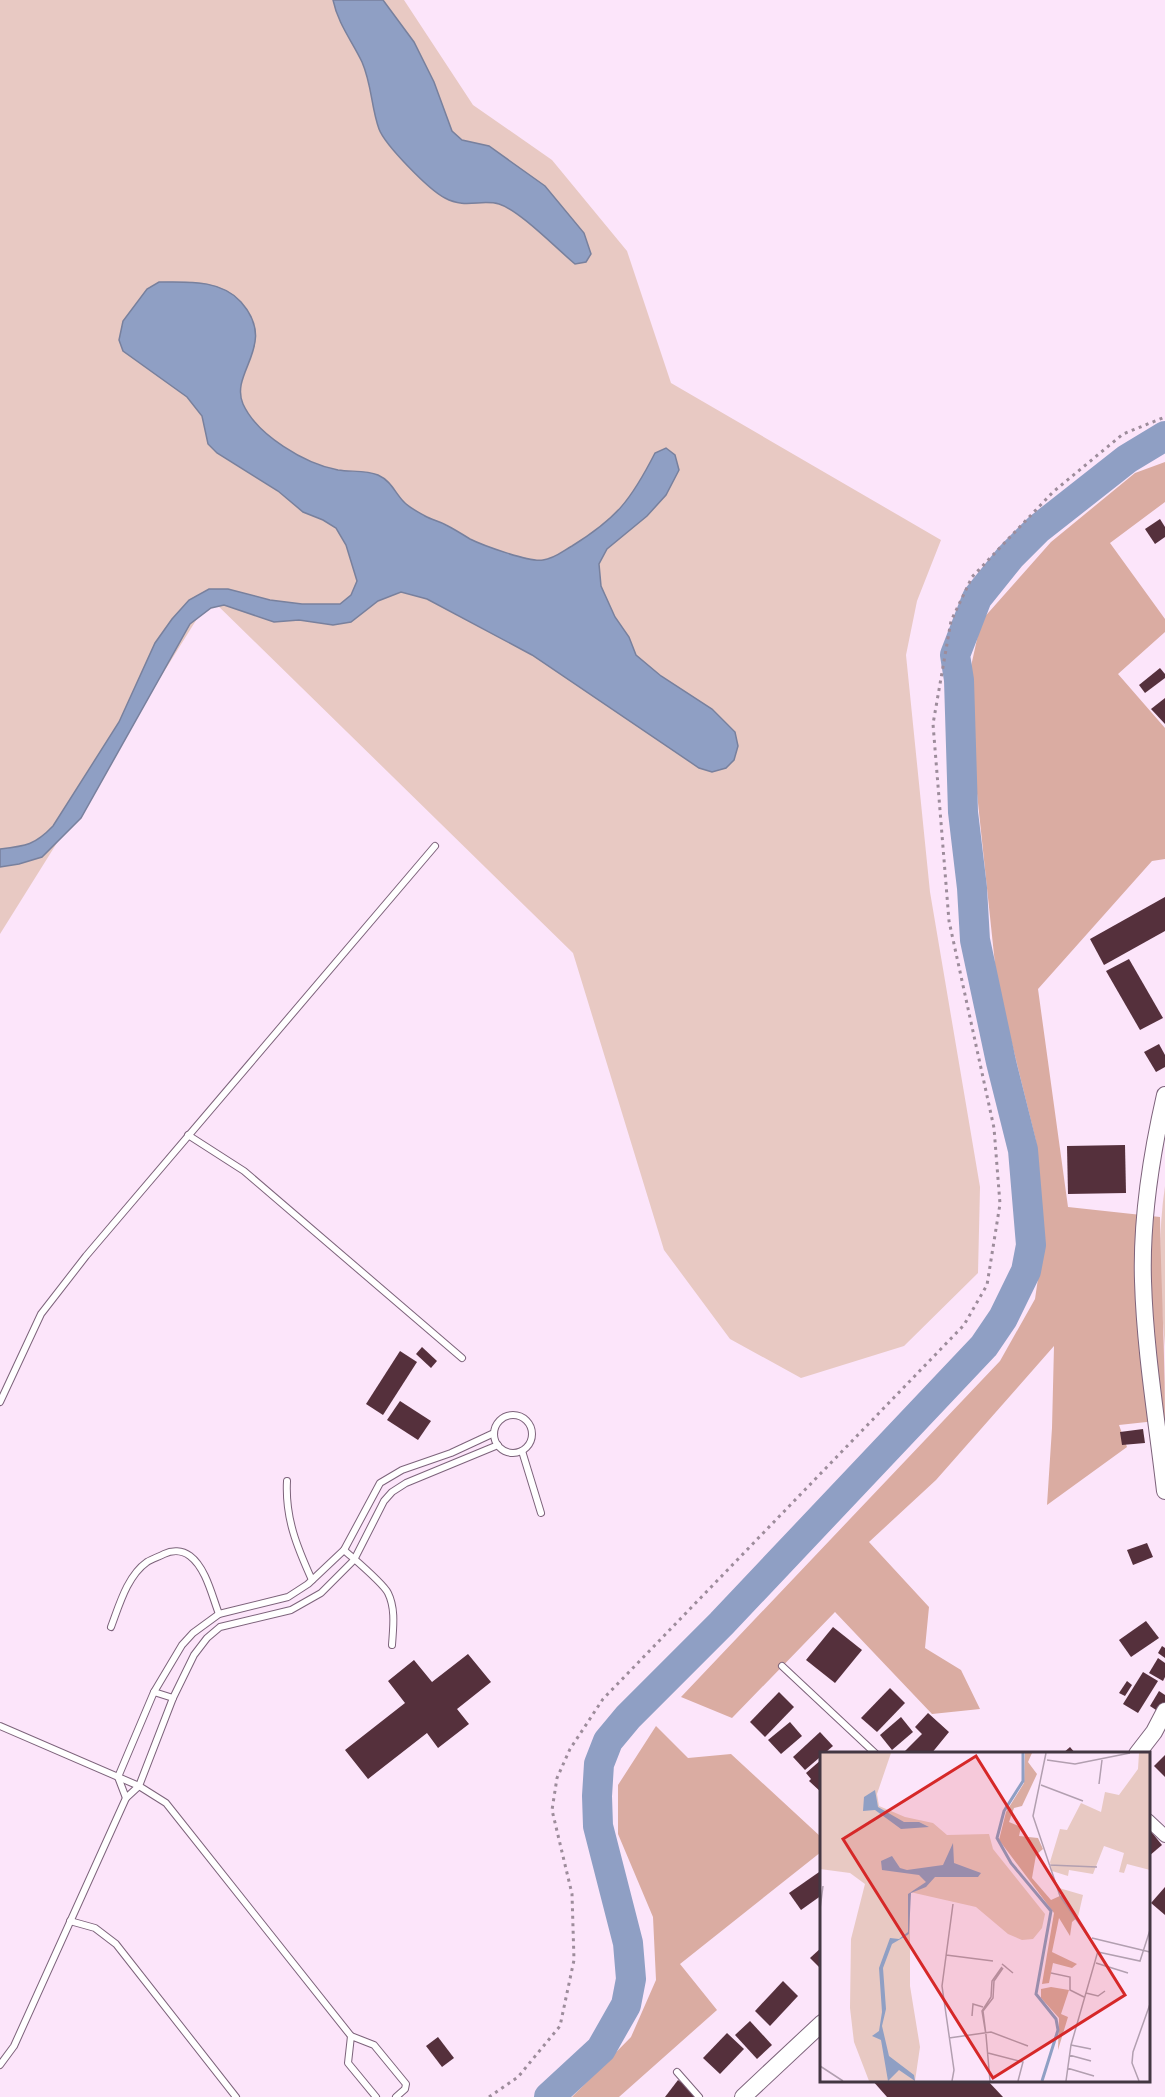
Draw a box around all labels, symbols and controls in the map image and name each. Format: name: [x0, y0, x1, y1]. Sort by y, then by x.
inset map: [820, 1752, 1150, 2082]

